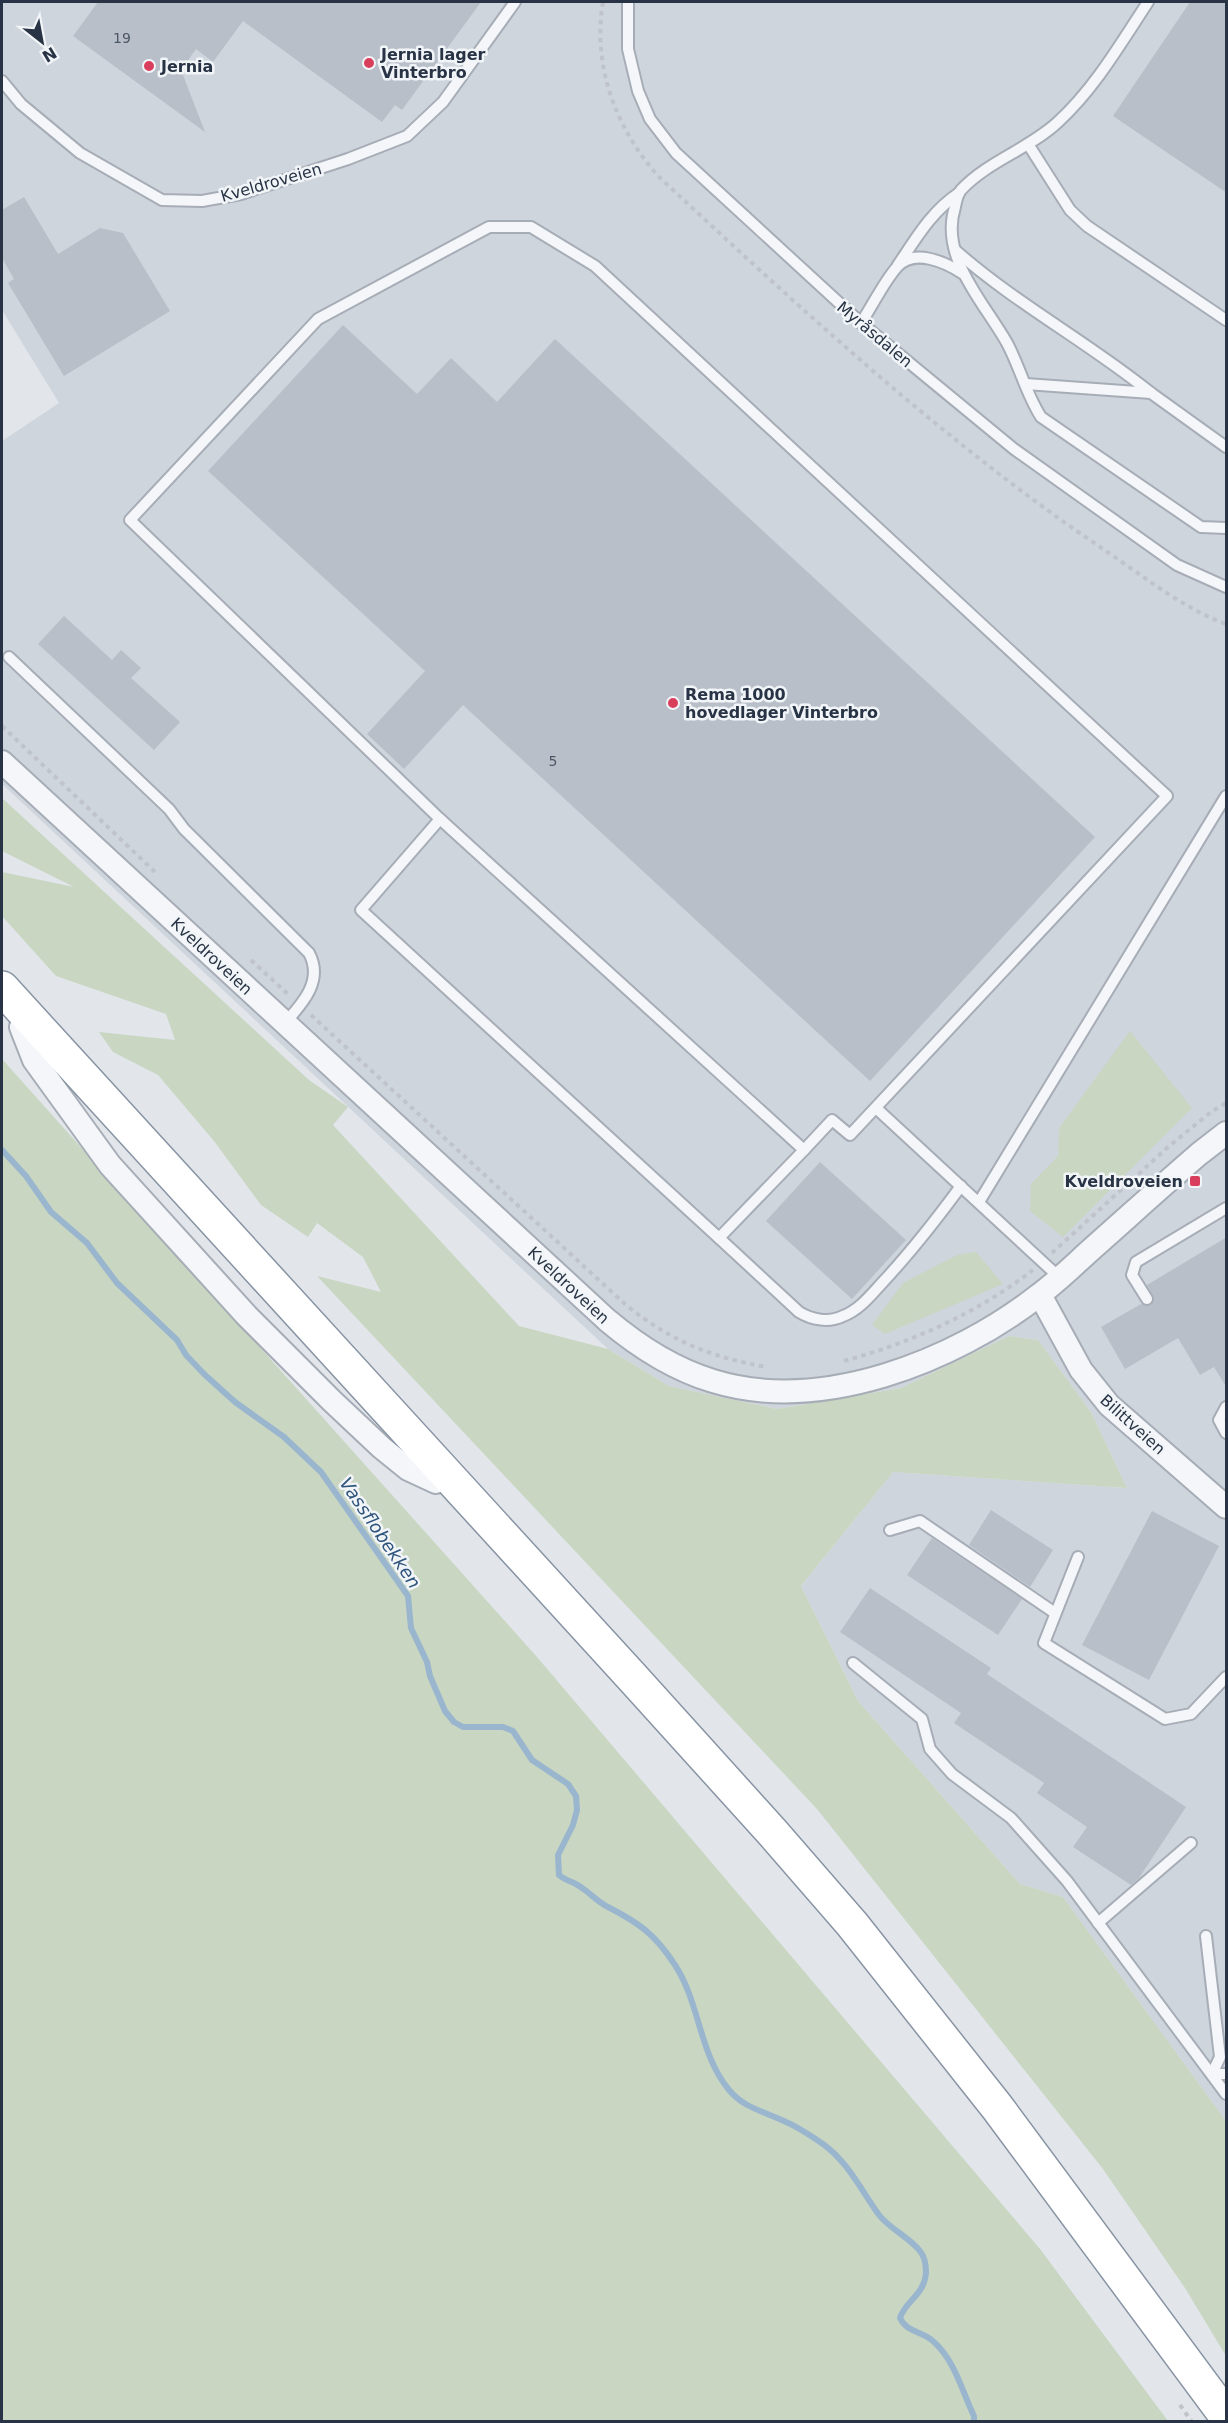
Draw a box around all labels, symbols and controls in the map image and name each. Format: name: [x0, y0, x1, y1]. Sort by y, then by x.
north arrow: [12, 12, 72, 72]
house number: 19: [113, 30, 131, 46]
text: N: [39, 43, 60, 66]
place label: Jernia lager Vinterbro: [380, 45, 486, 82]
marker: Jernia lager Vinterbro: [362, 56, 376, 70]
place label: Jernia: [160, 57, 213, 76]
marker: Jernia: [142, 59, 156, 73]
street label: Kveldroveien: [218, 159, 324, 206]
street label: Myråsdalen: [833, 297, 916, 371]
place label: Rema 1000 hovedlager Vinterbro: [685, 685, 878, 722]
marker: Rema 1000 hovedlager Vinterbro: [666, 696, 680, 710]
house number: 5: [549, 753, 557, 769]
street label: Kveldroveien: [167, 914, 256, 999]
place label: Kveldroveien: [1064, 1172, 1183, 1191]
marker: Kveldroveien: [1188, 1174, 1202, 1188]
street label: Kveldroveien: [524, 1243, 613, 1328]
street label: Bilittveien: [1096, 1390, 1169, 1458]
water label: Vassflobekken: [336, 1473, 425, 1592]

